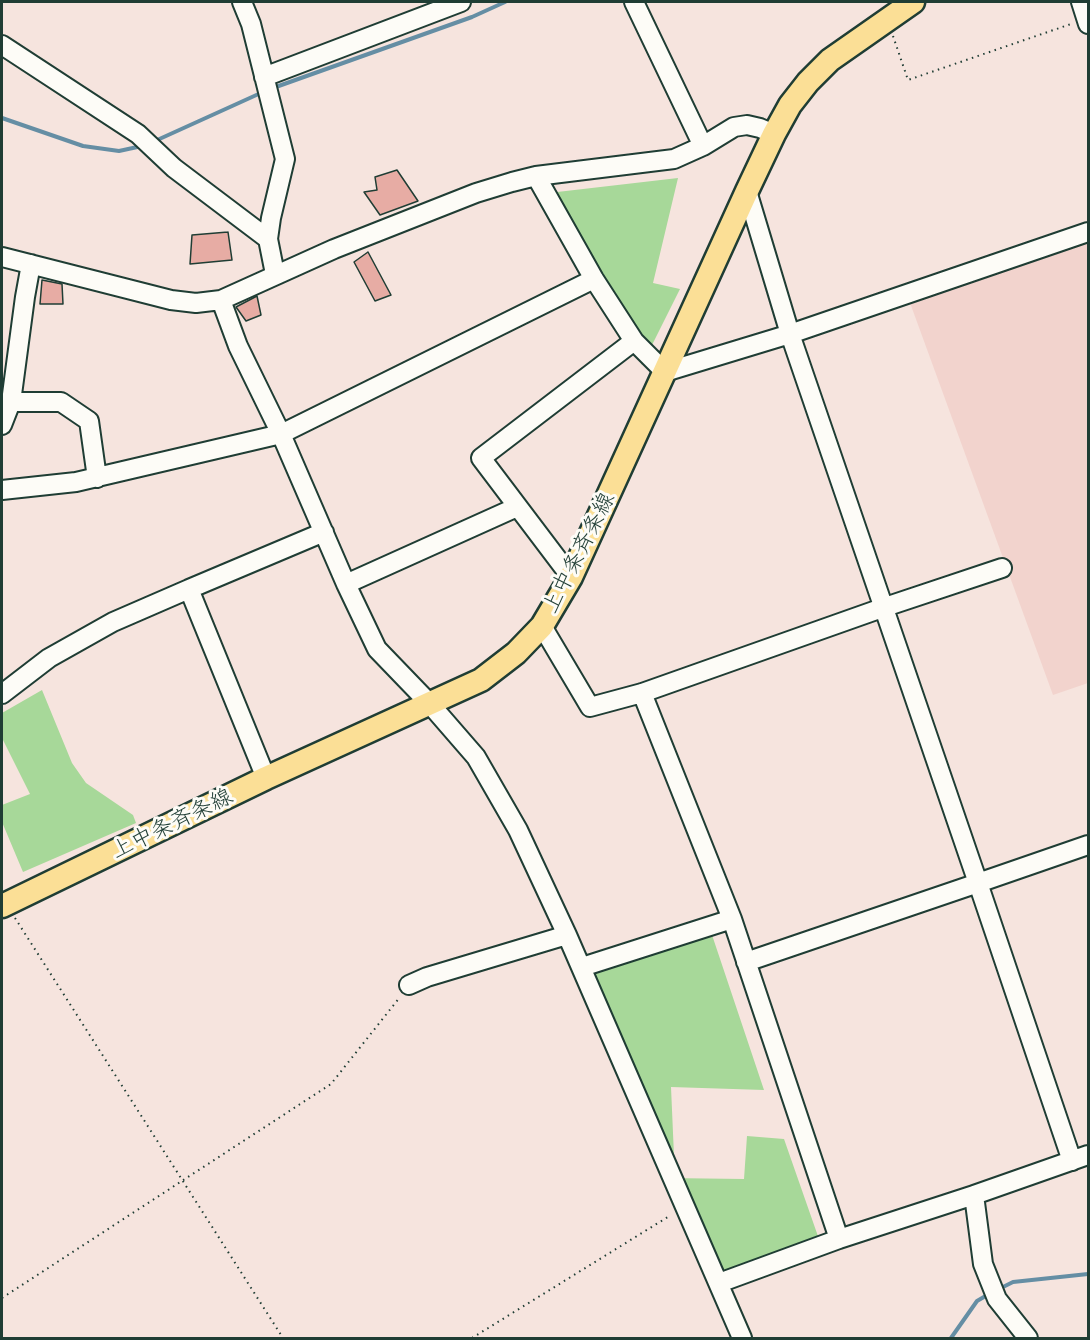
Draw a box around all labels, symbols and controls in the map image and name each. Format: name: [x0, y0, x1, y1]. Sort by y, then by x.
street label: 上中条斉条線: [537, 488, 621, 618]
street label: 上中条斉条線: [107, 783, 237, 865]

